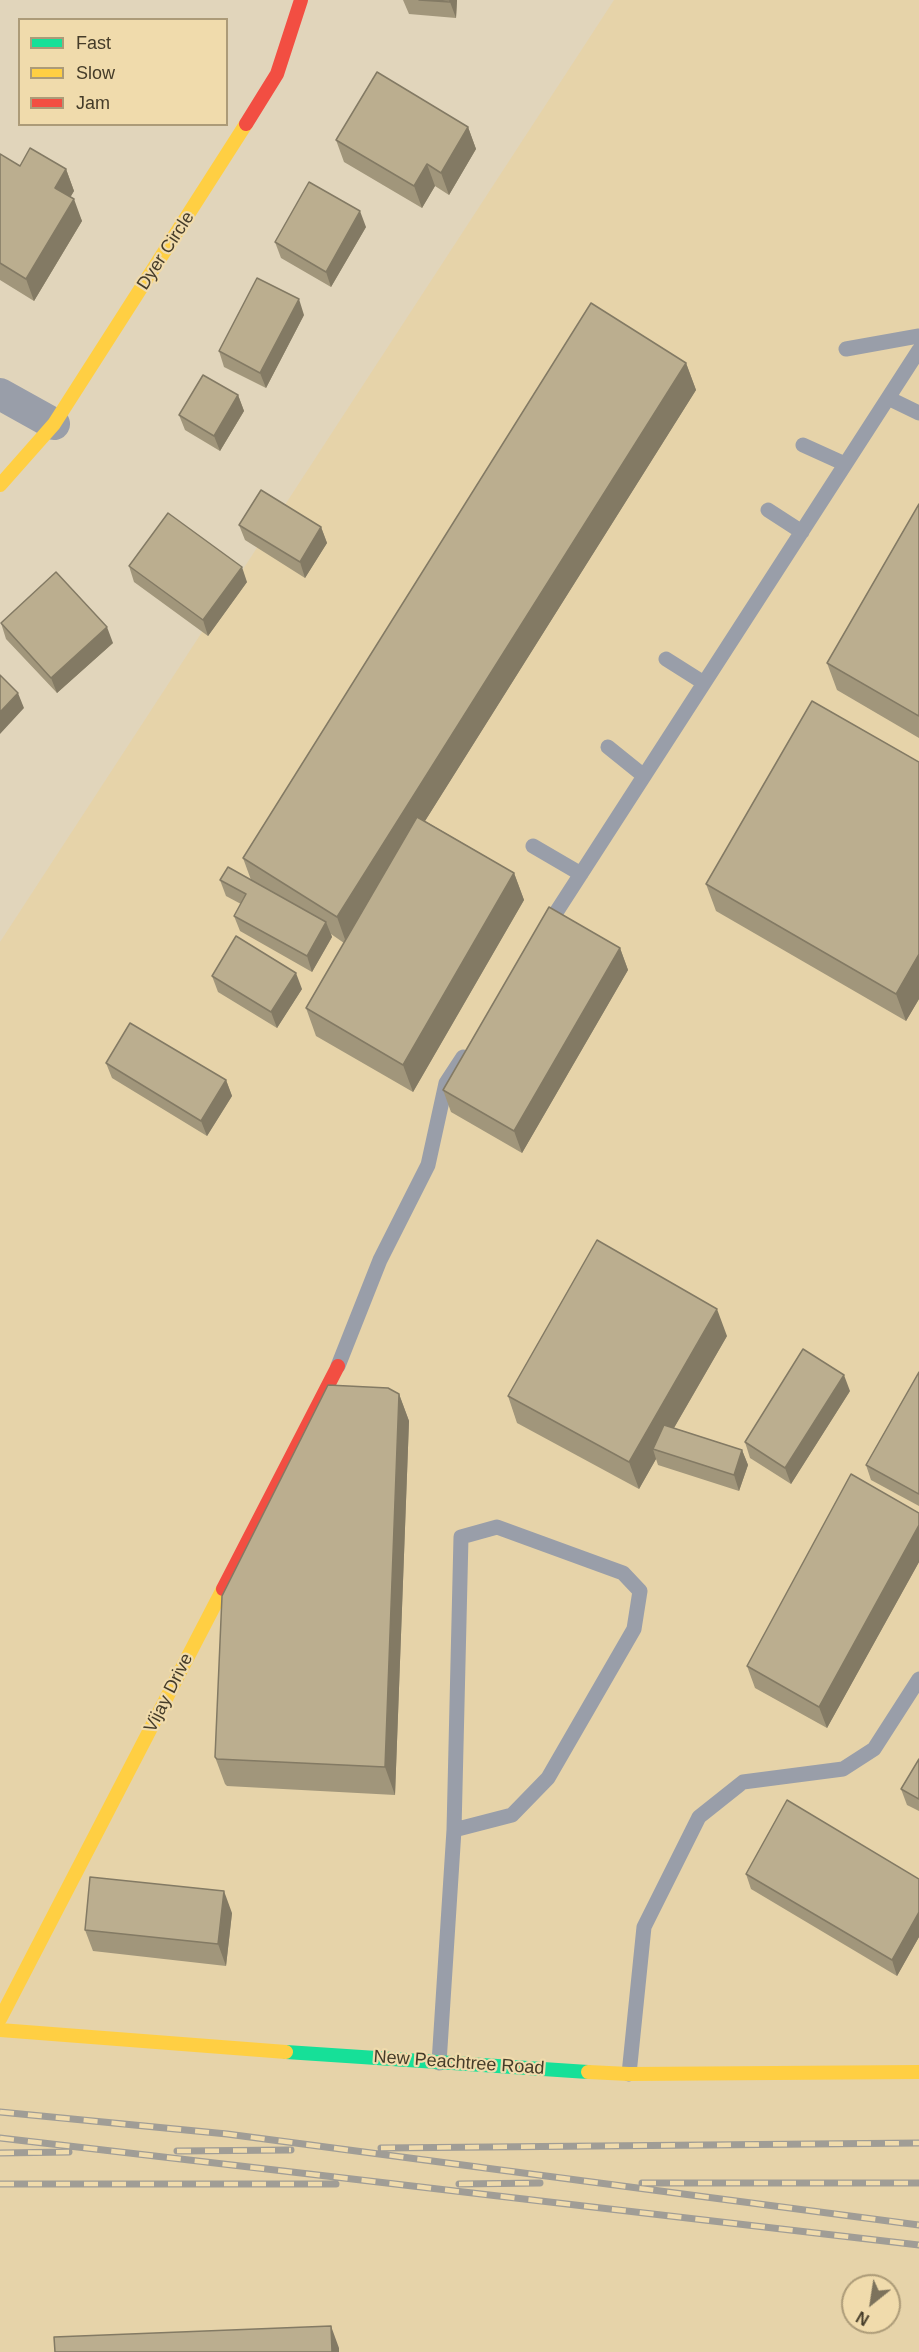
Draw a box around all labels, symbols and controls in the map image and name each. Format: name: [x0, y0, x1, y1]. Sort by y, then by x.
legend: [18, 18, 228, 126]
text: Fast: [76, 33, 111, 53]
text: Slow: [76, 63, 115, 83]
text: Jam: [76, 93, 110, 113]
street label: Dyer Circle: [133, 208, 199, 294]
street label: Vijay Drive: [140, 1650, 198, 1736]
street label: New Peachtree Road: [373, 2046, 545, 2080]
north arrow: [841, 2274, 901, 2334]
text: N: [853, 2308, 872, 2329]

